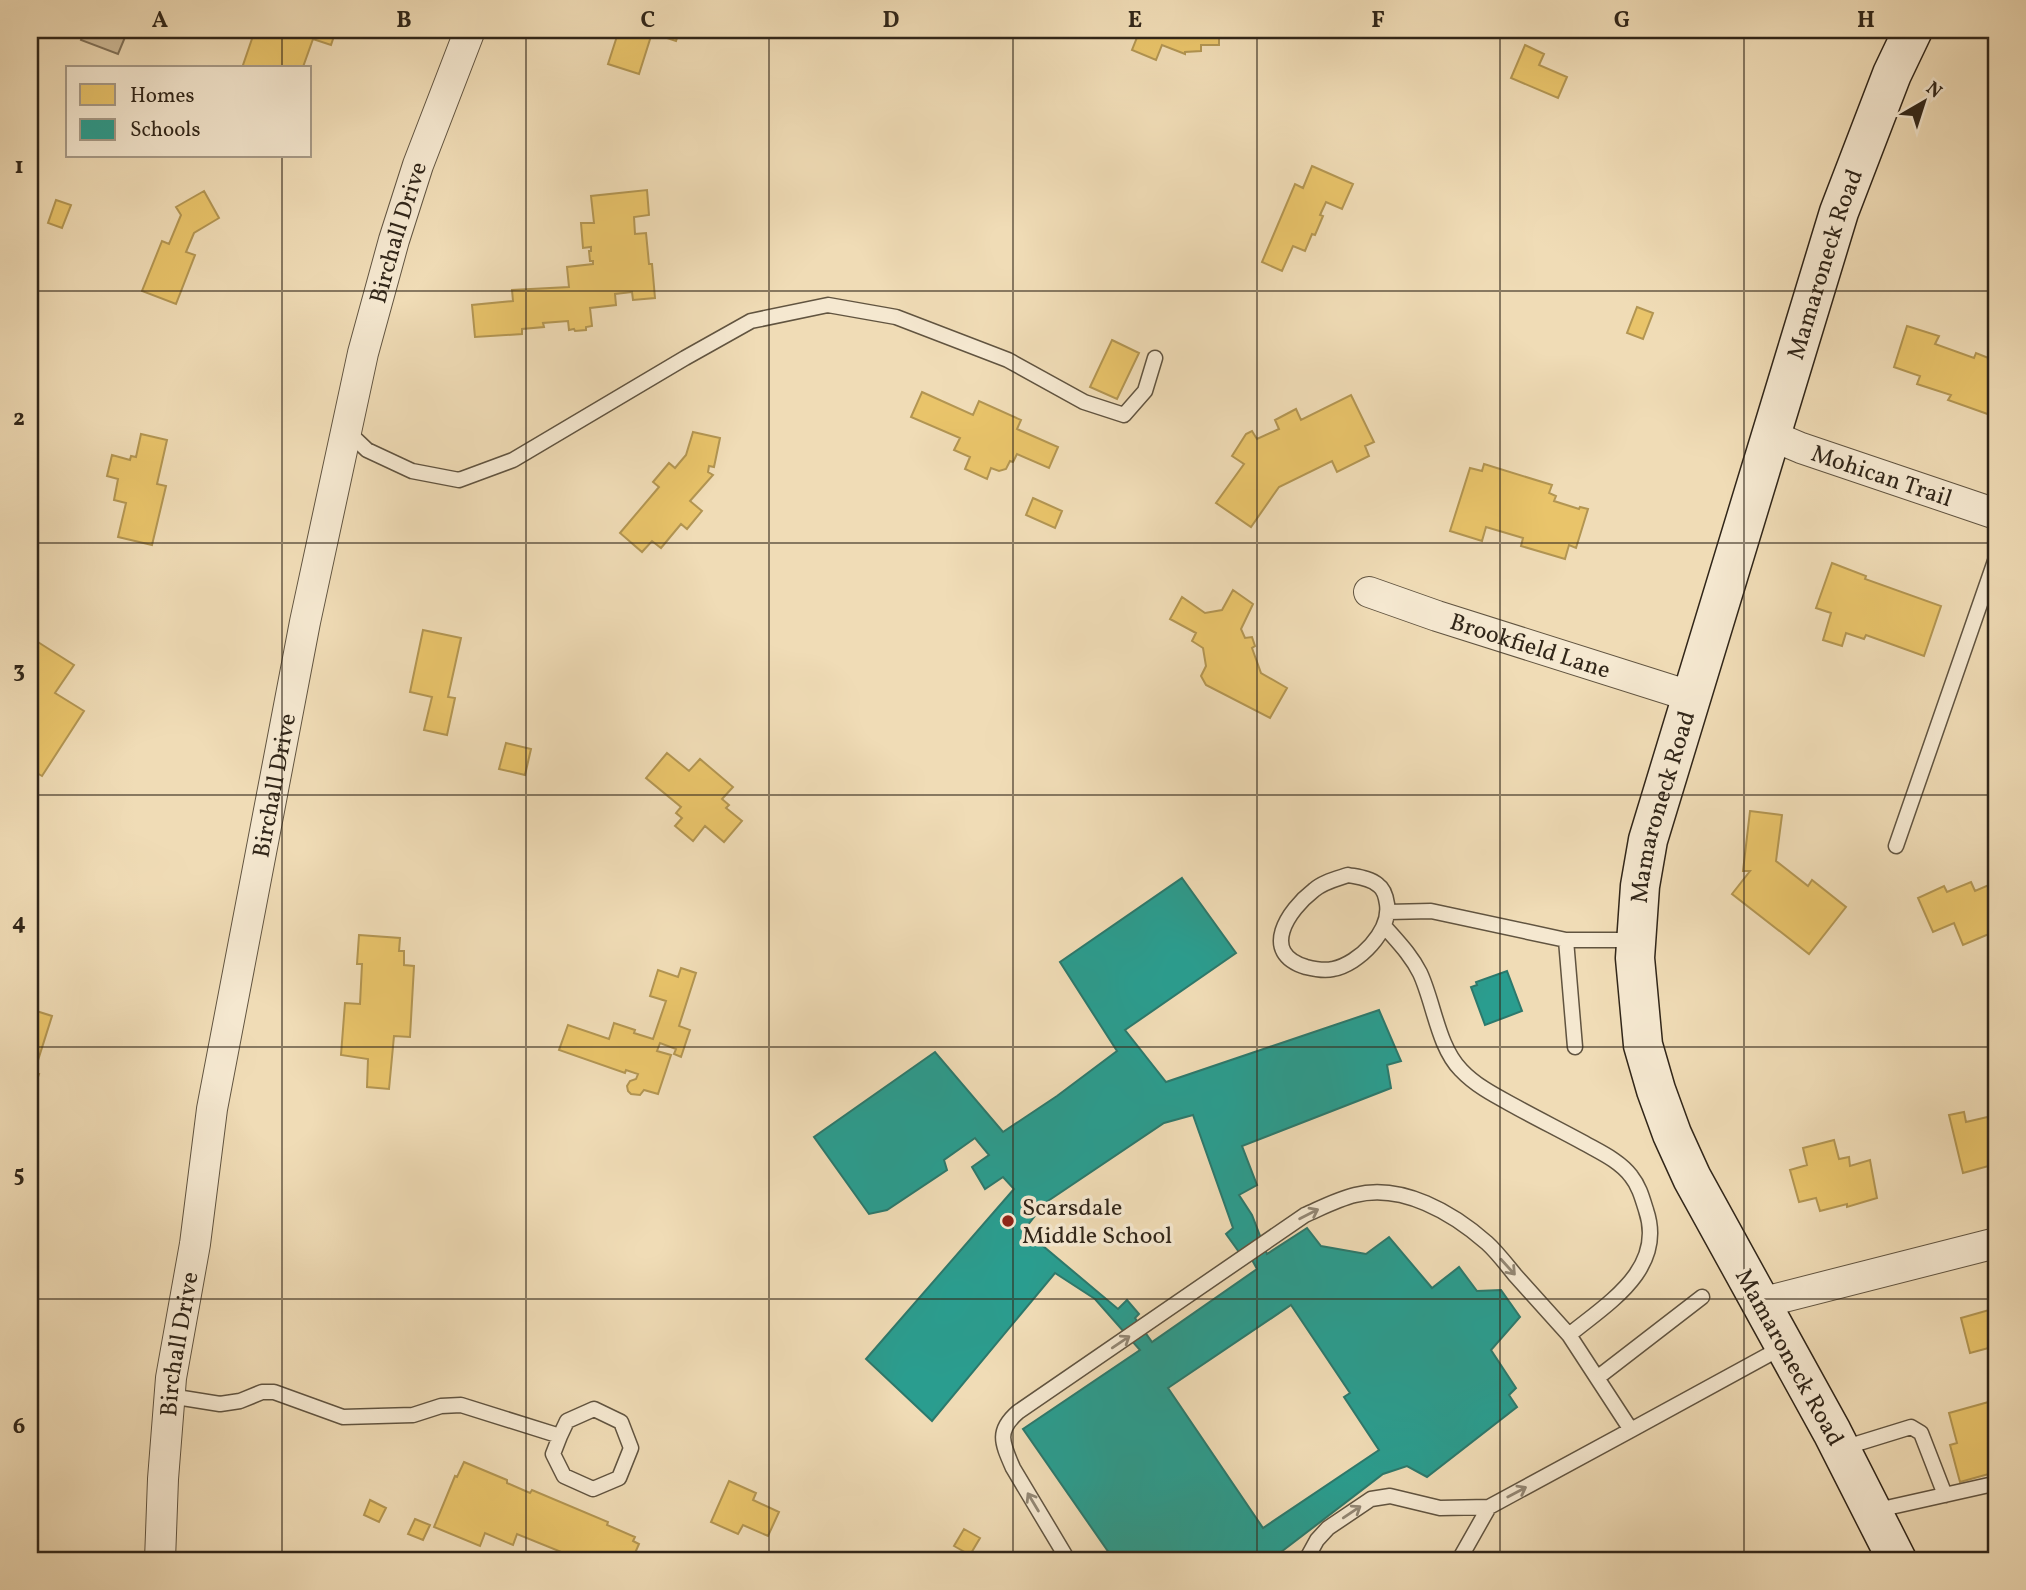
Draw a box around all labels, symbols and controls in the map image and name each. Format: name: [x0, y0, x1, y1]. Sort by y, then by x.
text: A: [152, 5, 168, 37]
text: B: [396, 5, 412, 37]
text: C: [641, 5, 655, 37]
text: D: [883, 5, 900, 37]
text: E: [1128, 5, 1142, 37]
text: F: [1371, 5, 1385, 37]
text: G: [1614, 5, 1630, 37]
text: H: [1857, 5, 1875, 37]
legend: [66, 66, 312, 158]
north arrow: [1890, 66, 1960, 136]
text: N: [1920, 76, 1947, 105]
text: Homes: [130, 82, 195, 111]
text: Schools: [130, 116, 200, 145]
text: 1: [14, 151, 24, 183]
street label: Birchall Drive: [362, 158, 437, 308]
street label: Mamaroneck Road: [1780, 165, 1873, 364]
text: 2: [13, 403, 25, 435]
street label: Mohican Trail: [1806, 438, 1956, 517]
street label: Brookfield Lane: [1445, 606, 1614, 689]
text: 3: [13, 655, 25, 687]
street label: Mamaroneck Road: [1624, 707, 1705, 905]
street label: Birchall Drive: [245, 711, 306, 861]
text: 4: [12, 907, 26, 939]
text: 5: [13, 1159, 25, 1191]
place label: Scarsdale Middle School: [1022, 1192, 1172, 1254]
one-way arrow: [1298, 1206, 1319, 1220]
marker: Scarsdale Middle School: [1000, 1213, 1016, 1229]
one-way arrow: [1500, 1257, 1516, 1275]
street label: Mamaroneck Road: [1725, 1263, 1851, 1453]
street label: Birchall Drive: [153, 1269, 209, 1418]
one-way arrow: [1111, 1335, 1130, 1349]
text: 6: [13, 1411, 25, 1443]
one-way arrow: [1506, 1485, 1527, 1498]
one-way arrow: [1026, 1492, 1040, 1512]
one-way arrow: [1342, 1505, 1361, 1519]

